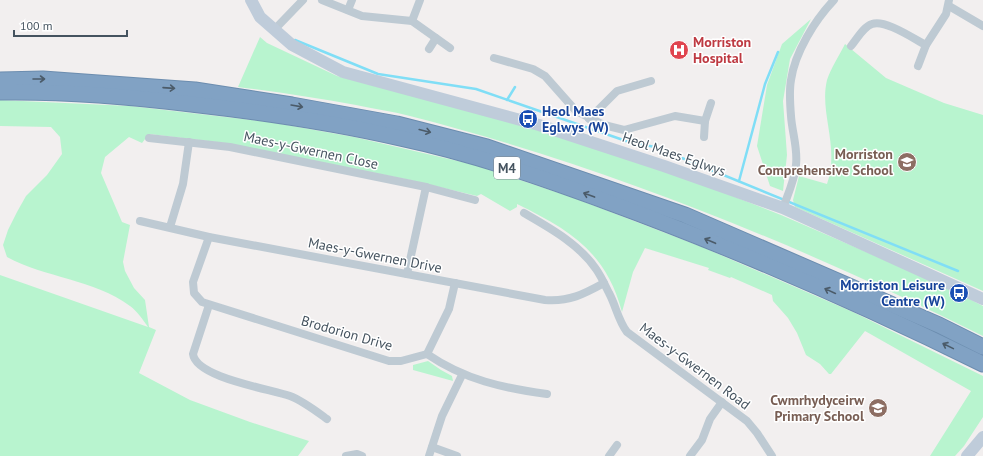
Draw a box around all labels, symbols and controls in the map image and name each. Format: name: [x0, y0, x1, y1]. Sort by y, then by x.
scale bar: [14, 12, 127, 38]
text: 100 m: [20, 18, 53, 33]
place label: Morriston Hospital: [693, 33, 751, 67]
hospital icon: Morriston Hospital: [668, 39, 690, 61]
one-way arrow: [32, 75, 45, 83]
one-way arrow: [162, 84, 175, 92]
one-way arrow: [290, 102, 303, 110]
place label: Heol Maes Eglwys (W): [542, 102, 609, 136]
bus stop icon: Heol Maes Eglwys (W): [517, 108, 539, 130]
street label: Maes-y-Gwernen Close: [242, 127, 380, 173]
one-way arrow: [418, 128, 431, 136]
street label: Heol Maes Eglwys: [620, 128, 728, 180]
place label: Morriston Comprehensive School: [758, 145, 894, 179]
school or university icon: Morriston Comprehensive School: [896, 151, 918, 173]
road number: M4: [494, 157, 520, 179]
one-way arrow: [582, 191, 595, 198]
street label: Maes-y-Gwernen Drive: [307, 233, 443, 277]
one-way arrow: [705, 236, 717, 244]
place label: Morriston Leisure Centre (W): [840, 276, 945, 310]
bus stop icon: Morriston Leisure Centre (W): [948, 282, 970, 304]
one-way arrow: [825, 287, 837, 294]
street label: Brodorion Drive: [299, 311, 395, 355]
street label: Maes-y-Gwernen Road: [636, 318, 754, 414]
one-way arrow: [942, 342, 954, 349]
place label: Cwmrhydyceirw Primary School: [770, 391, 865, 425]
school or university icon: Cwmrhydyceirw Primary School: [867, 397, 889, 419]

